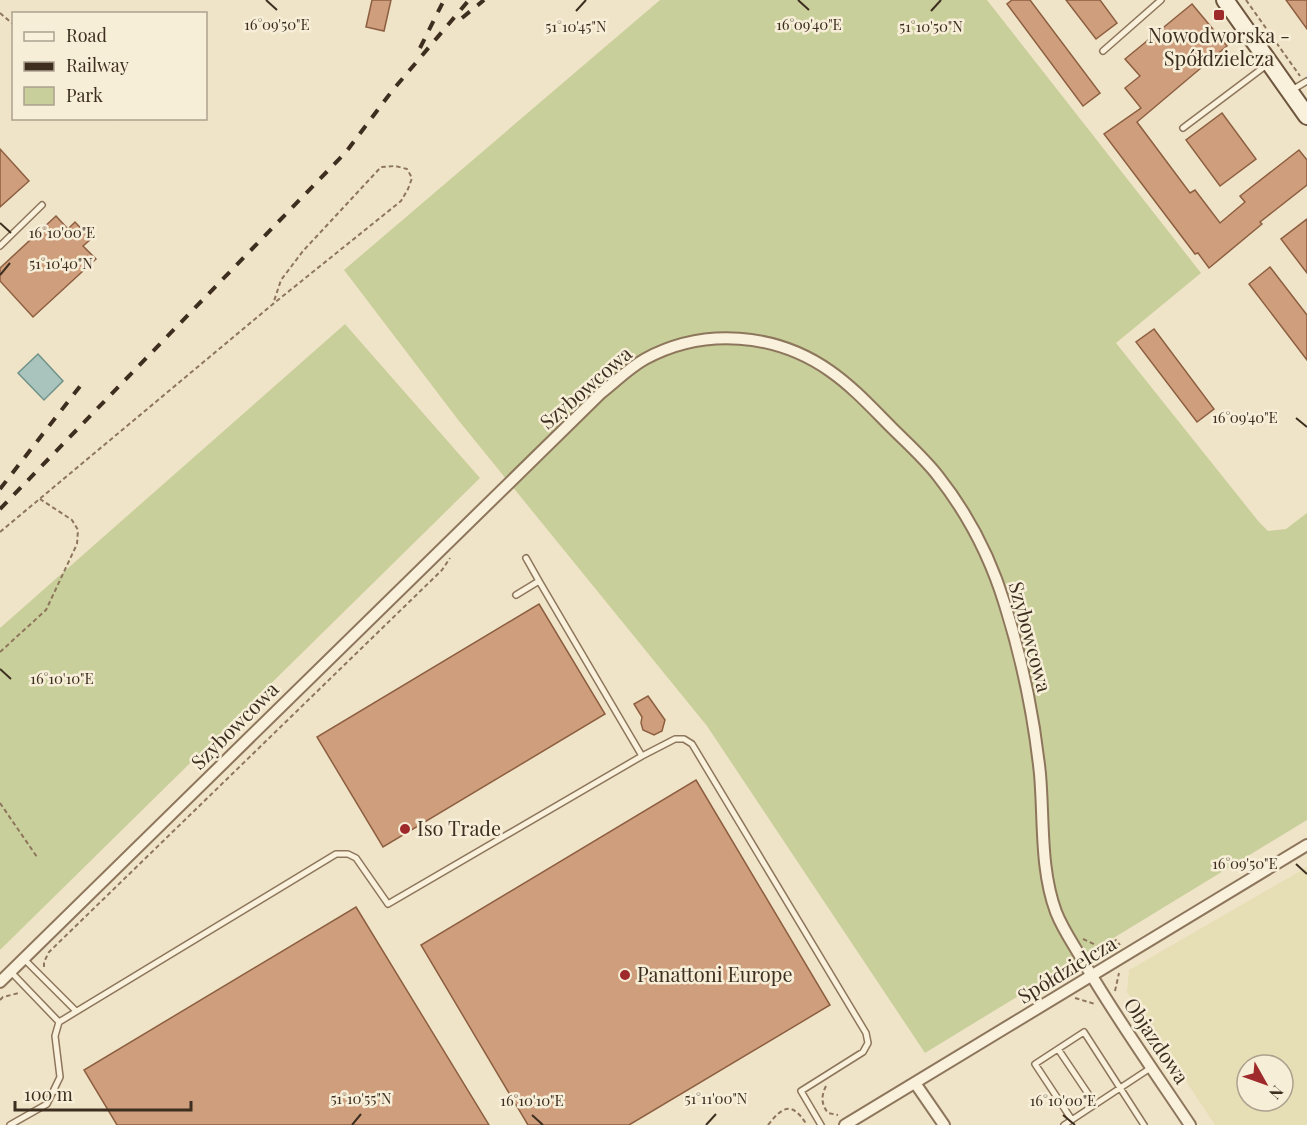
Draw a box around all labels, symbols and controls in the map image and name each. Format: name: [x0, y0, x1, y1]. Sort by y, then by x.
marker: Nowodworska - Spółdzielcza: [1212, 8, 1226, 22]
legend: [12, 12, 207, 120]
text: 16°09'50"E: [244, 14, 310, 34]
text: 16°09'40"E: [776, 14, 842, 34]
text: 51°10'45"N: [545, 16, 607, 36]
text: 51°10'50"N: [899, 16, 963, 36]
place label: Nowodworska - Spółdzielcza: [1148, 21, 1290, 71]
text: Road: [66, 23, 107, 47]
text: Railway: [66, 53, 129, 77]
text: Park: [66, 83, 103, 107]
text: 16°10'00"E: [29, 222, 95, 242]
text: 51°10'40"N: [29, 253, 93, 273]
street label: Szybowcowa: [533, 339, 637, 434]
text: 16°09'40"E: [1212, 407, 1278, 427]
street label: Szybowcowa: [1004, 578, 1059, 695]
text: 16°10'10"E: [30, 668, 94, 688]
street label: Szybowcowa: [184, 675, 284, 775]
place label: Iso Trade: [417, 814, 501, 841]
marker: Iso Trade: [398, 822, 412, 836]
text: 16°09'50"E: [1212, 853, 1278, 873]
street label: Spółdzielcza: [1012, 929, 1121, 1009]
place label: Panattoni Europe: [637, 960, 793, 987]
marker: Panattoni Europe: [618, 968, 632, 982]
street label: Objazdowa: [1118, 992, 1196, 1089]
north arrow: [1235, 1053, 1295, 1113]
scale bar: [15, 1074, 190, 1112]
text: 100 m: [24, 1082, 73, 1106]
text: N: [1265, 1082, 1289, 1104]
text: 51°10'55"N: [330, 1088, 392, 1108]
text: 51°11'00"N: [685, 1088, 748, 1108]
text: 16°10'10"E: [500, 1090, 564, 1110]
text: 16°10'00"E: [1030, 1090, 1096, 1110]

